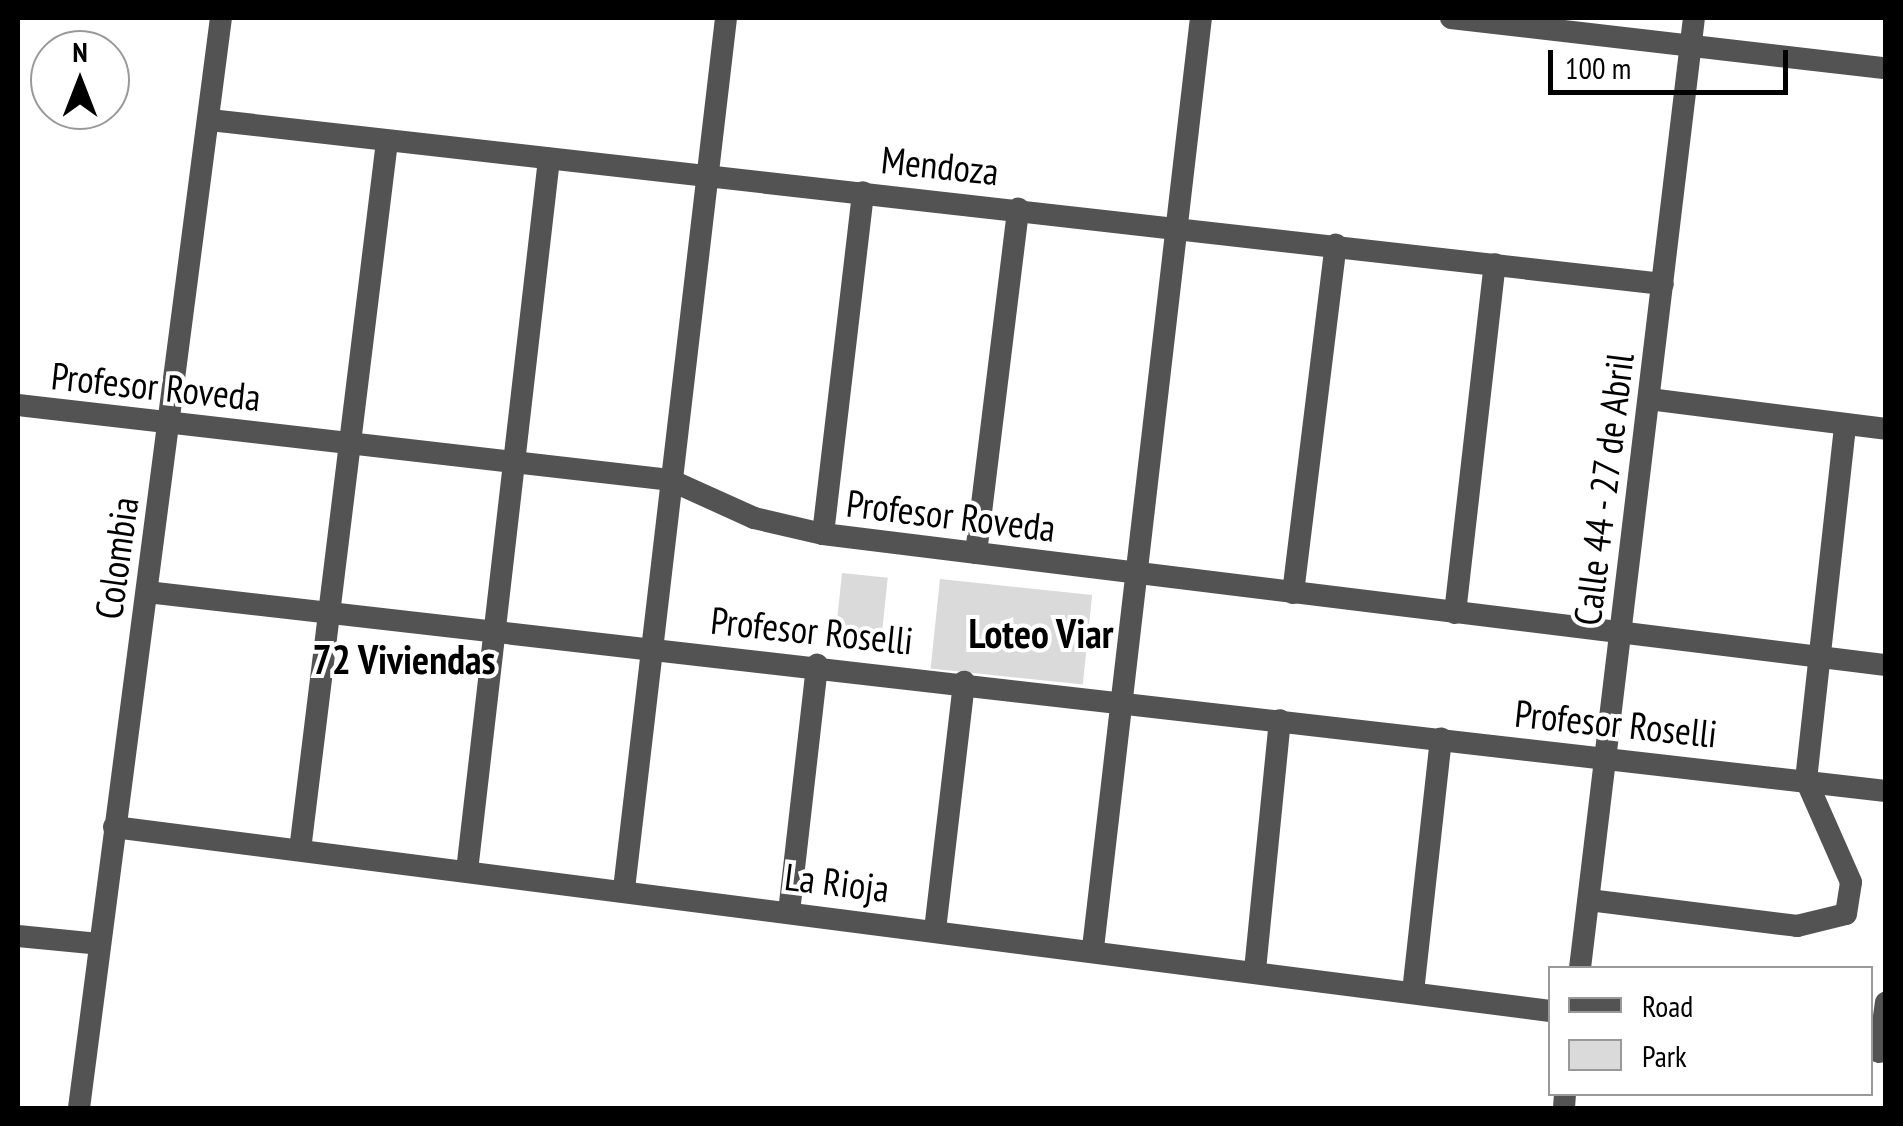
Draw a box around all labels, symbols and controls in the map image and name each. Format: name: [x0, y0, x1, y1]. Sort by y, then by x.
north arrow: [30, 30, 130, 130]
scale bar: [1553, 30, 1793, 92]
text: N: [72, 33, 88, 70]
text: 100 m: [1565, 48, 1631, 87]
street label: Mendoza: [879, 136, 1001, 194]
street label: Calle 44 - 27 de Abril: [1563, 348, 1643, 630]
street label: Profesor Roveda: [49, 352, 263, 420]
street label: Profesor Roveda: [844, 480, 1058, 550]
street label: Colombia: [85, 494, 147, 622]
street label: Profesor Roselli: [709, 597, 915, 663]
district label: Loteo Viar: [968, 609, 1114, 657]
district label: 72 Viviendas: [312, 635, 496, 683]
street label: Profesor Roselli: [1513, 690, 1719, 756]
street label: La Rioja: [782, 853, 892, 911]
legend: [1548, 966, 1873, 1096]
text: Road: [1642, 986, 1693, 1025]
text: Park: [1642, 1036, 1687, 1075]

